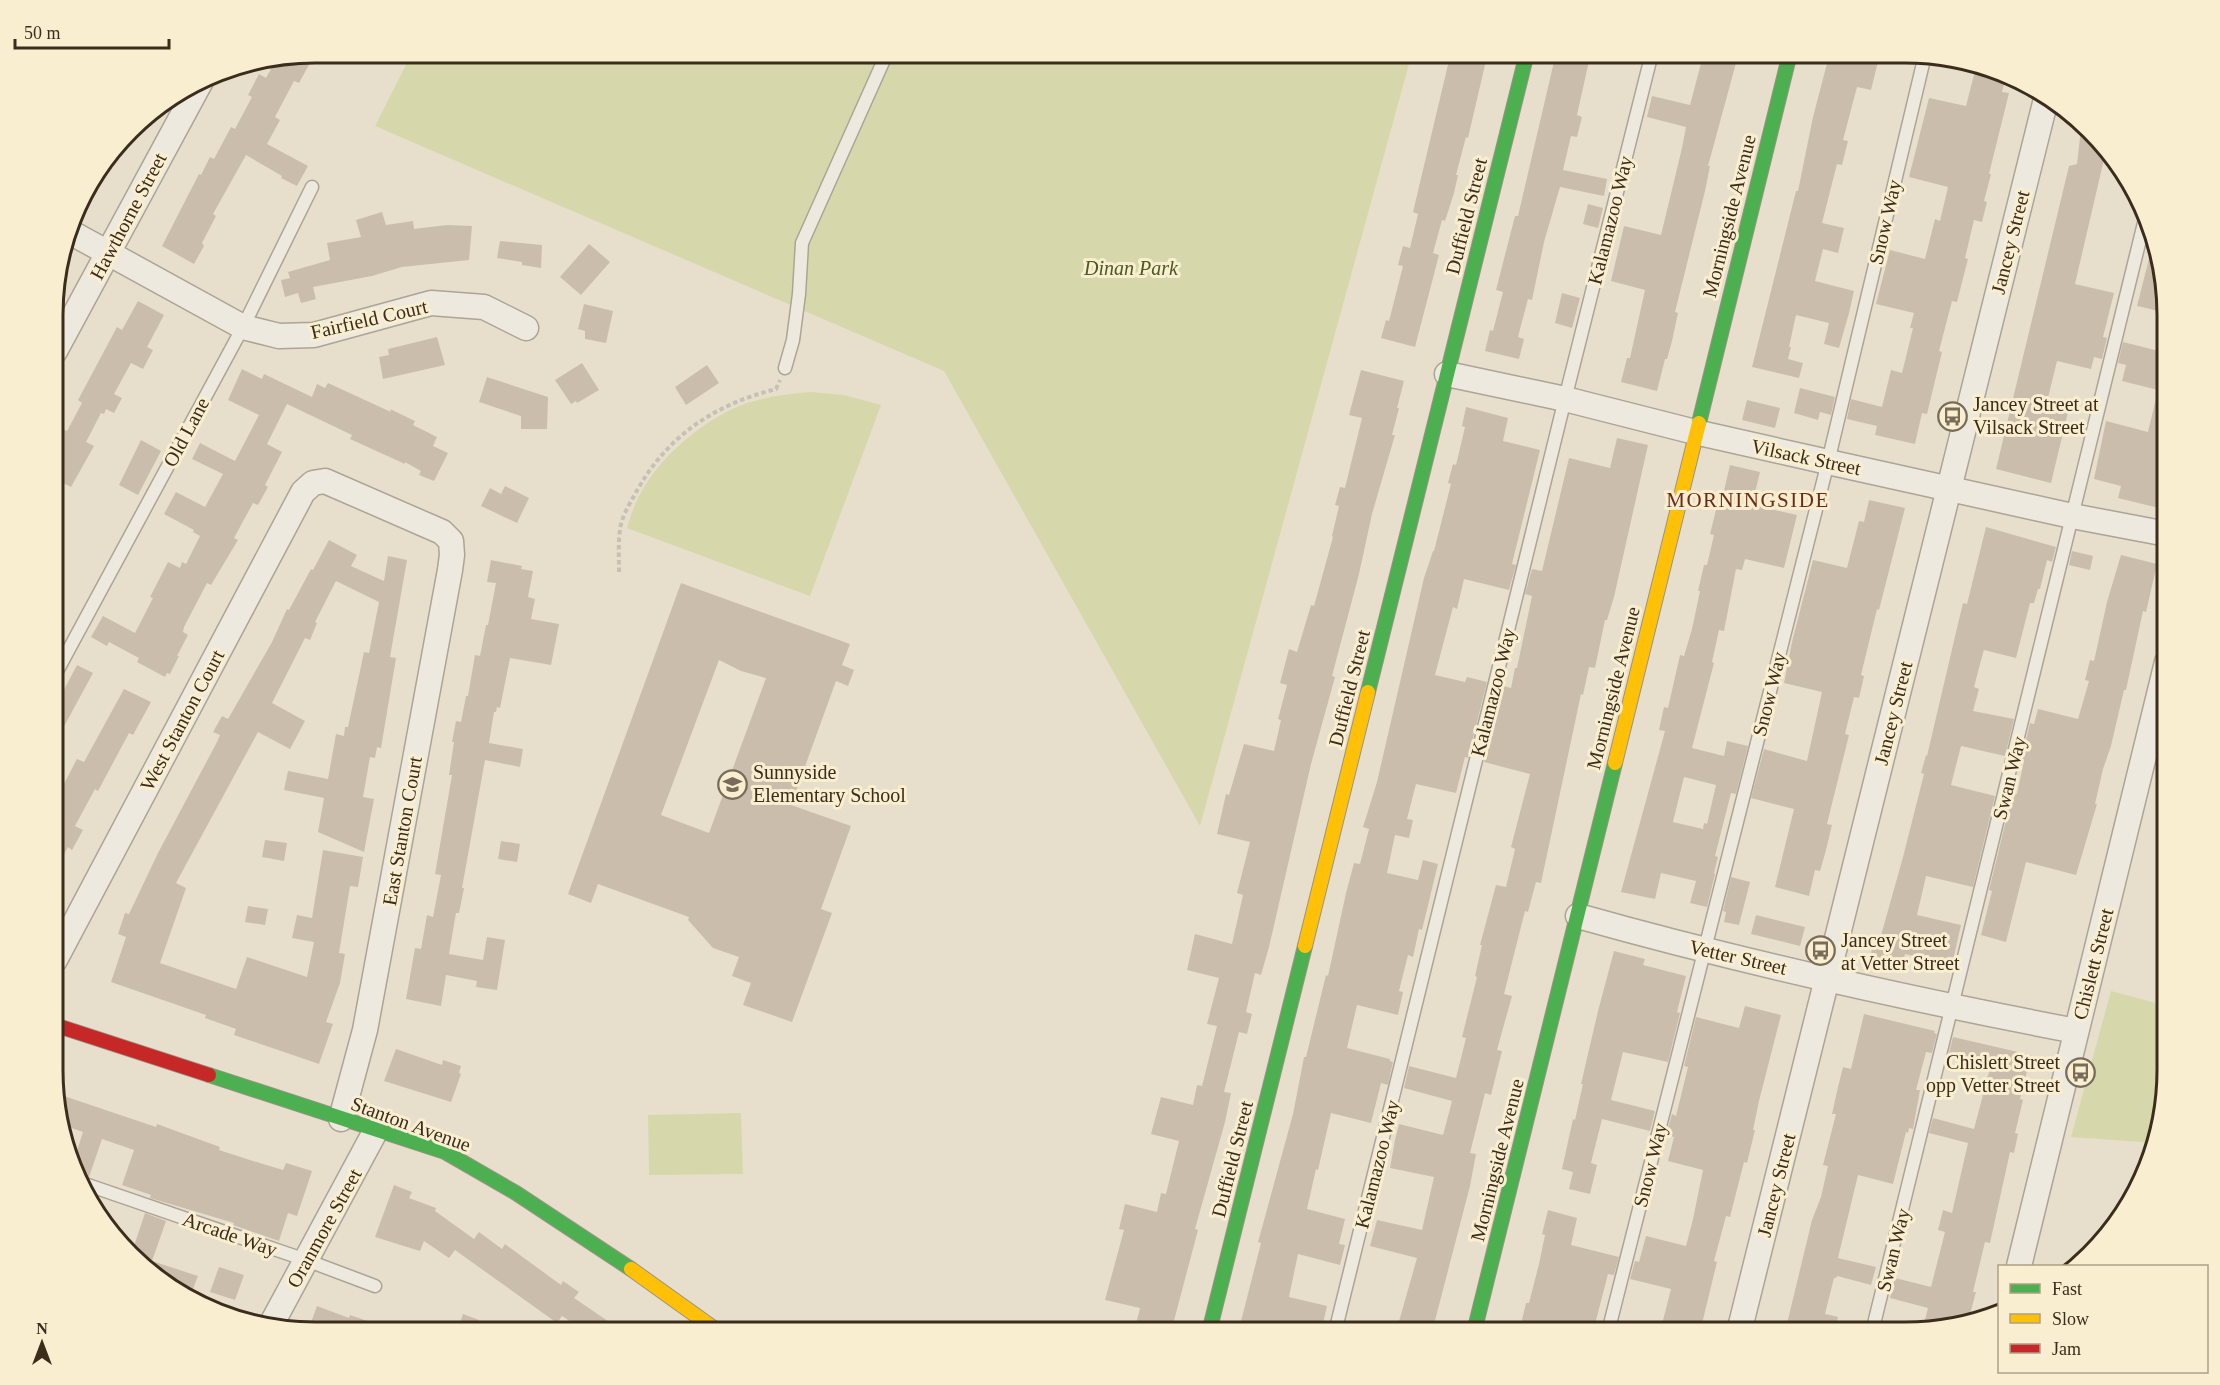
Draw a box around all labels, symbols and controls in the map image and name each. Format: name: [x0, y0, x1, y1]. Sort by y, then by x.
scale bar: [15, 12, 170, 50]
text: 50 m: [24, 23, 61, 43]
street label: Morningside Avenue: [1698, 132, 1761, 300]
street label: Hawthorne Street: [85, 148, 171, 283]
street label: Kalamazoo Way: [1583, 153, 1638, 287]
street label: Duffield Street: [1441, 155, 1491, 276]
street label: Snow Way: [1865, 177, 1906, 267]
street label: Jancey Street: [1986, 187, 2035, 296]
park label: Dinan Park: [1083, 257, 1179, 279]
street label: Fairfield Court: [308, 295, 430, 343]
place label: Jancey Street at Vilsack Street: [1973, 393, 2099, 438]
street label: Old Lane: [159, 394, 213, 470]
bus stop icon: Jancey Street at Vilsack Street: [1936, 400, 1968, 432]
street label: Vilsack Street: [1749, 435, 1863, 479]
district label: MORNINGSIDE: [1666, 488, 1830, 512]
street label: Morningside Avenue: [1582, 604, 1645, 772]
street label: Kalamazoo Way: [1466, 625, 1521, 759]
street label: Duffield Street: [1324, 627, 1374, 748]
street label: West Stanton Court: [136, 646, 229, 794]
street label: Snow Way: [1748, 649, 1791, 739]
street label: Jancey Street: [1869, 658, 1918, 767]
street label: Swan Way: [1988, 734, 2031, 822]
street label: East Stanton Court: [378, 754, 426, 907]
place label: Sunnyside Elementary School: [753, 761, 906, 807]
school or university icon: Sunnyside Elementary School: [716, 768, 748, 800]
street label: Chislett Street: [2069, 906, 2118, 1022]
place label: Jancey Street at Vetter Street: [1841, 929, 1960, 974]
street label: Vetter Street: [1687, 935, 1789, 979]
bus stop icon: Jancey Street at Vetter Street: [1804, 935, 1836, 967]
place label: Chislett Street opp Vetter Street: [1926, 1051, 2060, 1097]
bus stop icon: Chislett Street opp Vetter Street: [2065, 1057, 2097, 1089]
street label: Morningside Avenue: [1466, 1076, 1529, 1244]
street label: Stanton Avenue: [348, 1092, 474, 1156]
street label: Kalamazoo Way: [1350, 1097, 1405, 1231]
street label: Duffield Street: [1207, 1098, 1257, 1219]
street label: Snow Way: [1629, 1120, 1672, 1210]
street label: Jancey Street: [1752, 1130, 1801, 1239]
street label: Oranmore Street: [282, 1164, 366, 1291]
street label: Swan Way: [1872, 1206, 1915, 1294]
street label: Arcade Way: [180, 1208, 280, 1261]
legend: [1998, 1265, 2208, 1373]
text: Fast: [2052, 1279, 2082, 1299]
text: Slow: [2052, 1309, 2089, 1329]
north arrow: [12, 1313, 72, 1373]
text: N: [36, 1320, 48, 1337]
text: Jam: [2052, 1339, 2081, 1359]

